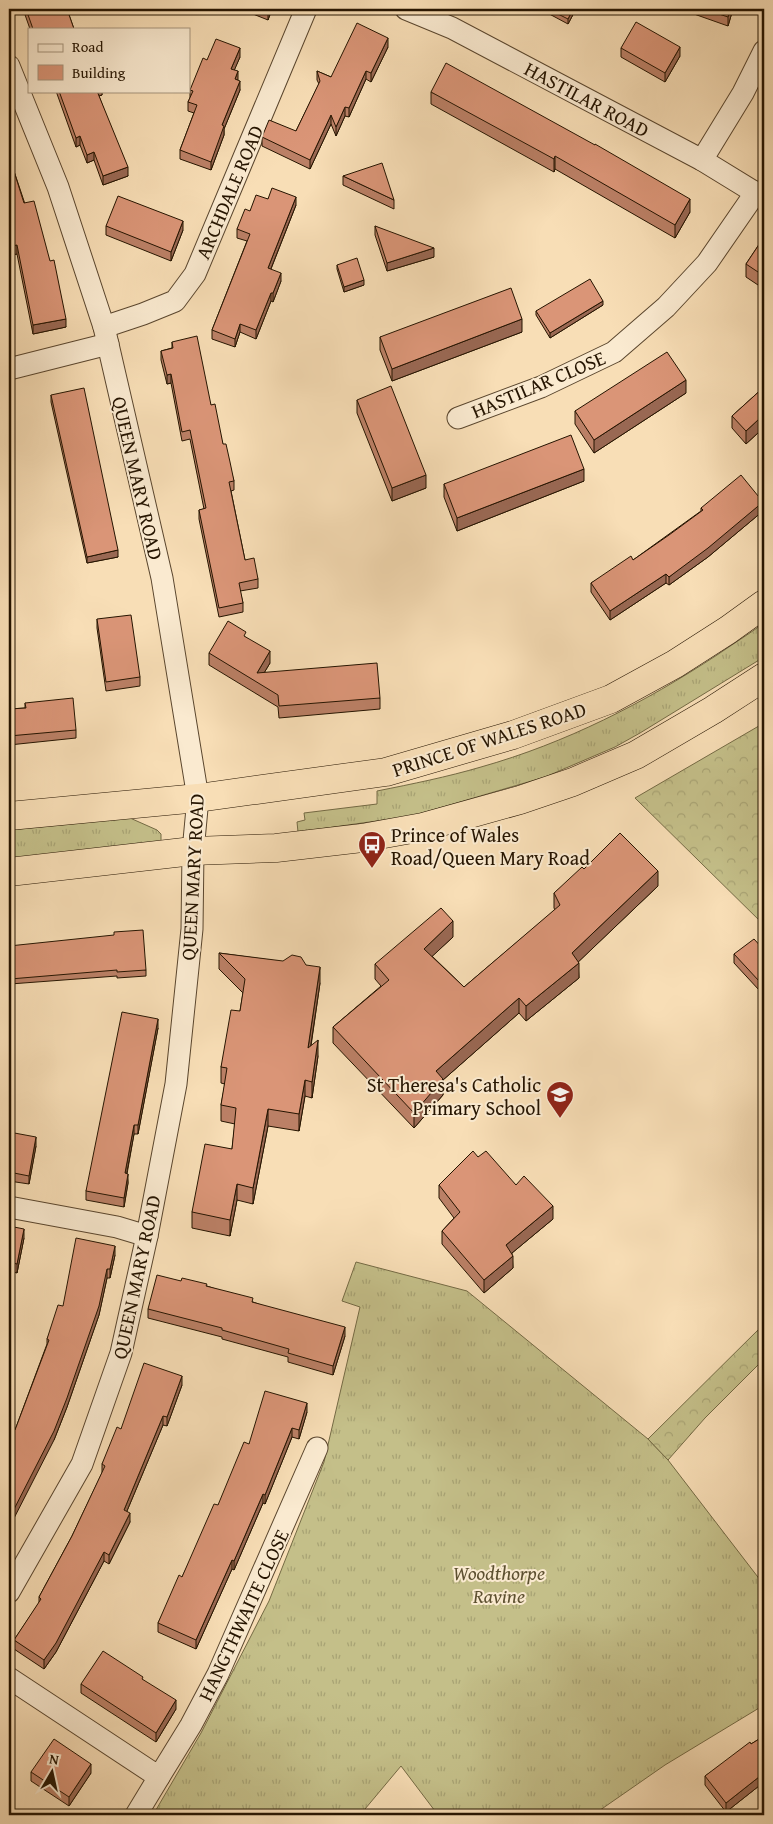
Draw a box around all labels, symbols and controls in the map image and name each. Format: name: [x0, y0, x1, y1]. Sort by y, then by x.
legend: [28, 28, 190, 92]
text: Road: [72, 36, 103, 57]
street label: HASTILAR ROAD: [519, 54, 655, 144]
text: Building: [72, 62, 126, 83]
street label: ARCHDALE ROAD: [188, 120, 270, 264]
street label: HASTILAR CLOSE: [467, 343, 609, 425]
street label: QUEEN MARY ROAD: [105, 393, 171, 563]
street label: PRINCE OF WALES ROAD: [388, 694, 590, 784]
street label: QUEEN MARY ROAD: [173, 793, 211, 961]
place label: Prince of Wales Road/Queen Mary Road: [391, 820, 590, 872]
bus stop icon: Prince of Wales Road/Queen Mary Road: [357, 830, 387, 869]
place label: St Theresa's Catholic Primary School: [367, 1070, 541, 1122]
school or university icon: St Theresa's Catholic Primary School: [545, 1080, 575, 1119]
street label: QUEEN MARY ROAD: [104, 1192, 168, 1362]
street label: HANGTHWAITE CLOSE: [190, 1524, 296, 1706]
park label: Woodthorpe Ravine: [453, 1558, 545, 1610]
north arrow: [28, 1746, 78, 1796]
text: N: [48, 1749, 61, 1770]

